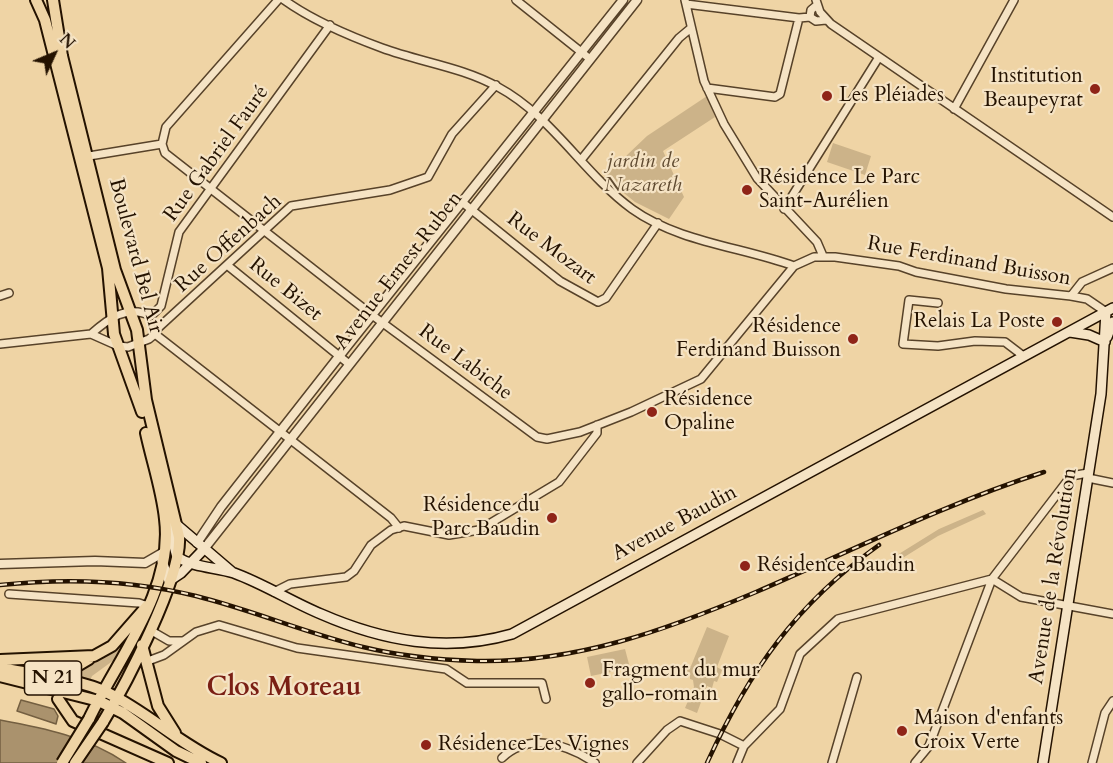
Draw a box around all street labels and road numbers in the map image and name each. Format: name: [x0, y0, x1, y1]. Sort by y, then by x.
street label: Rue Gabriel Fauré: [159, 81, 275, 227]
street label: Boulevard Bel Air: [102, 176, 168, 336]
street label: Avenue Ernest Ruben: [329, 187, 469, 355]
street label: Rue Offenbach: [170, 189, 288, 299]
street label: Rue Mozart: [501, 207, 601, 291]
street label: Rue Ferdinand Buisson: [865, 232, 1073, 292]
street label: Rue Bizet: [243, 253, 327, 327]
street label: Rue Labiche: [413, 320, 517, 406]
street label: Avenue de la Révolution: [1024, 466, 1084, 686]
street label: Avenue Baudin: [608, 481, 742, 567]
road number: N 21: [25, 661, 82, 695]

